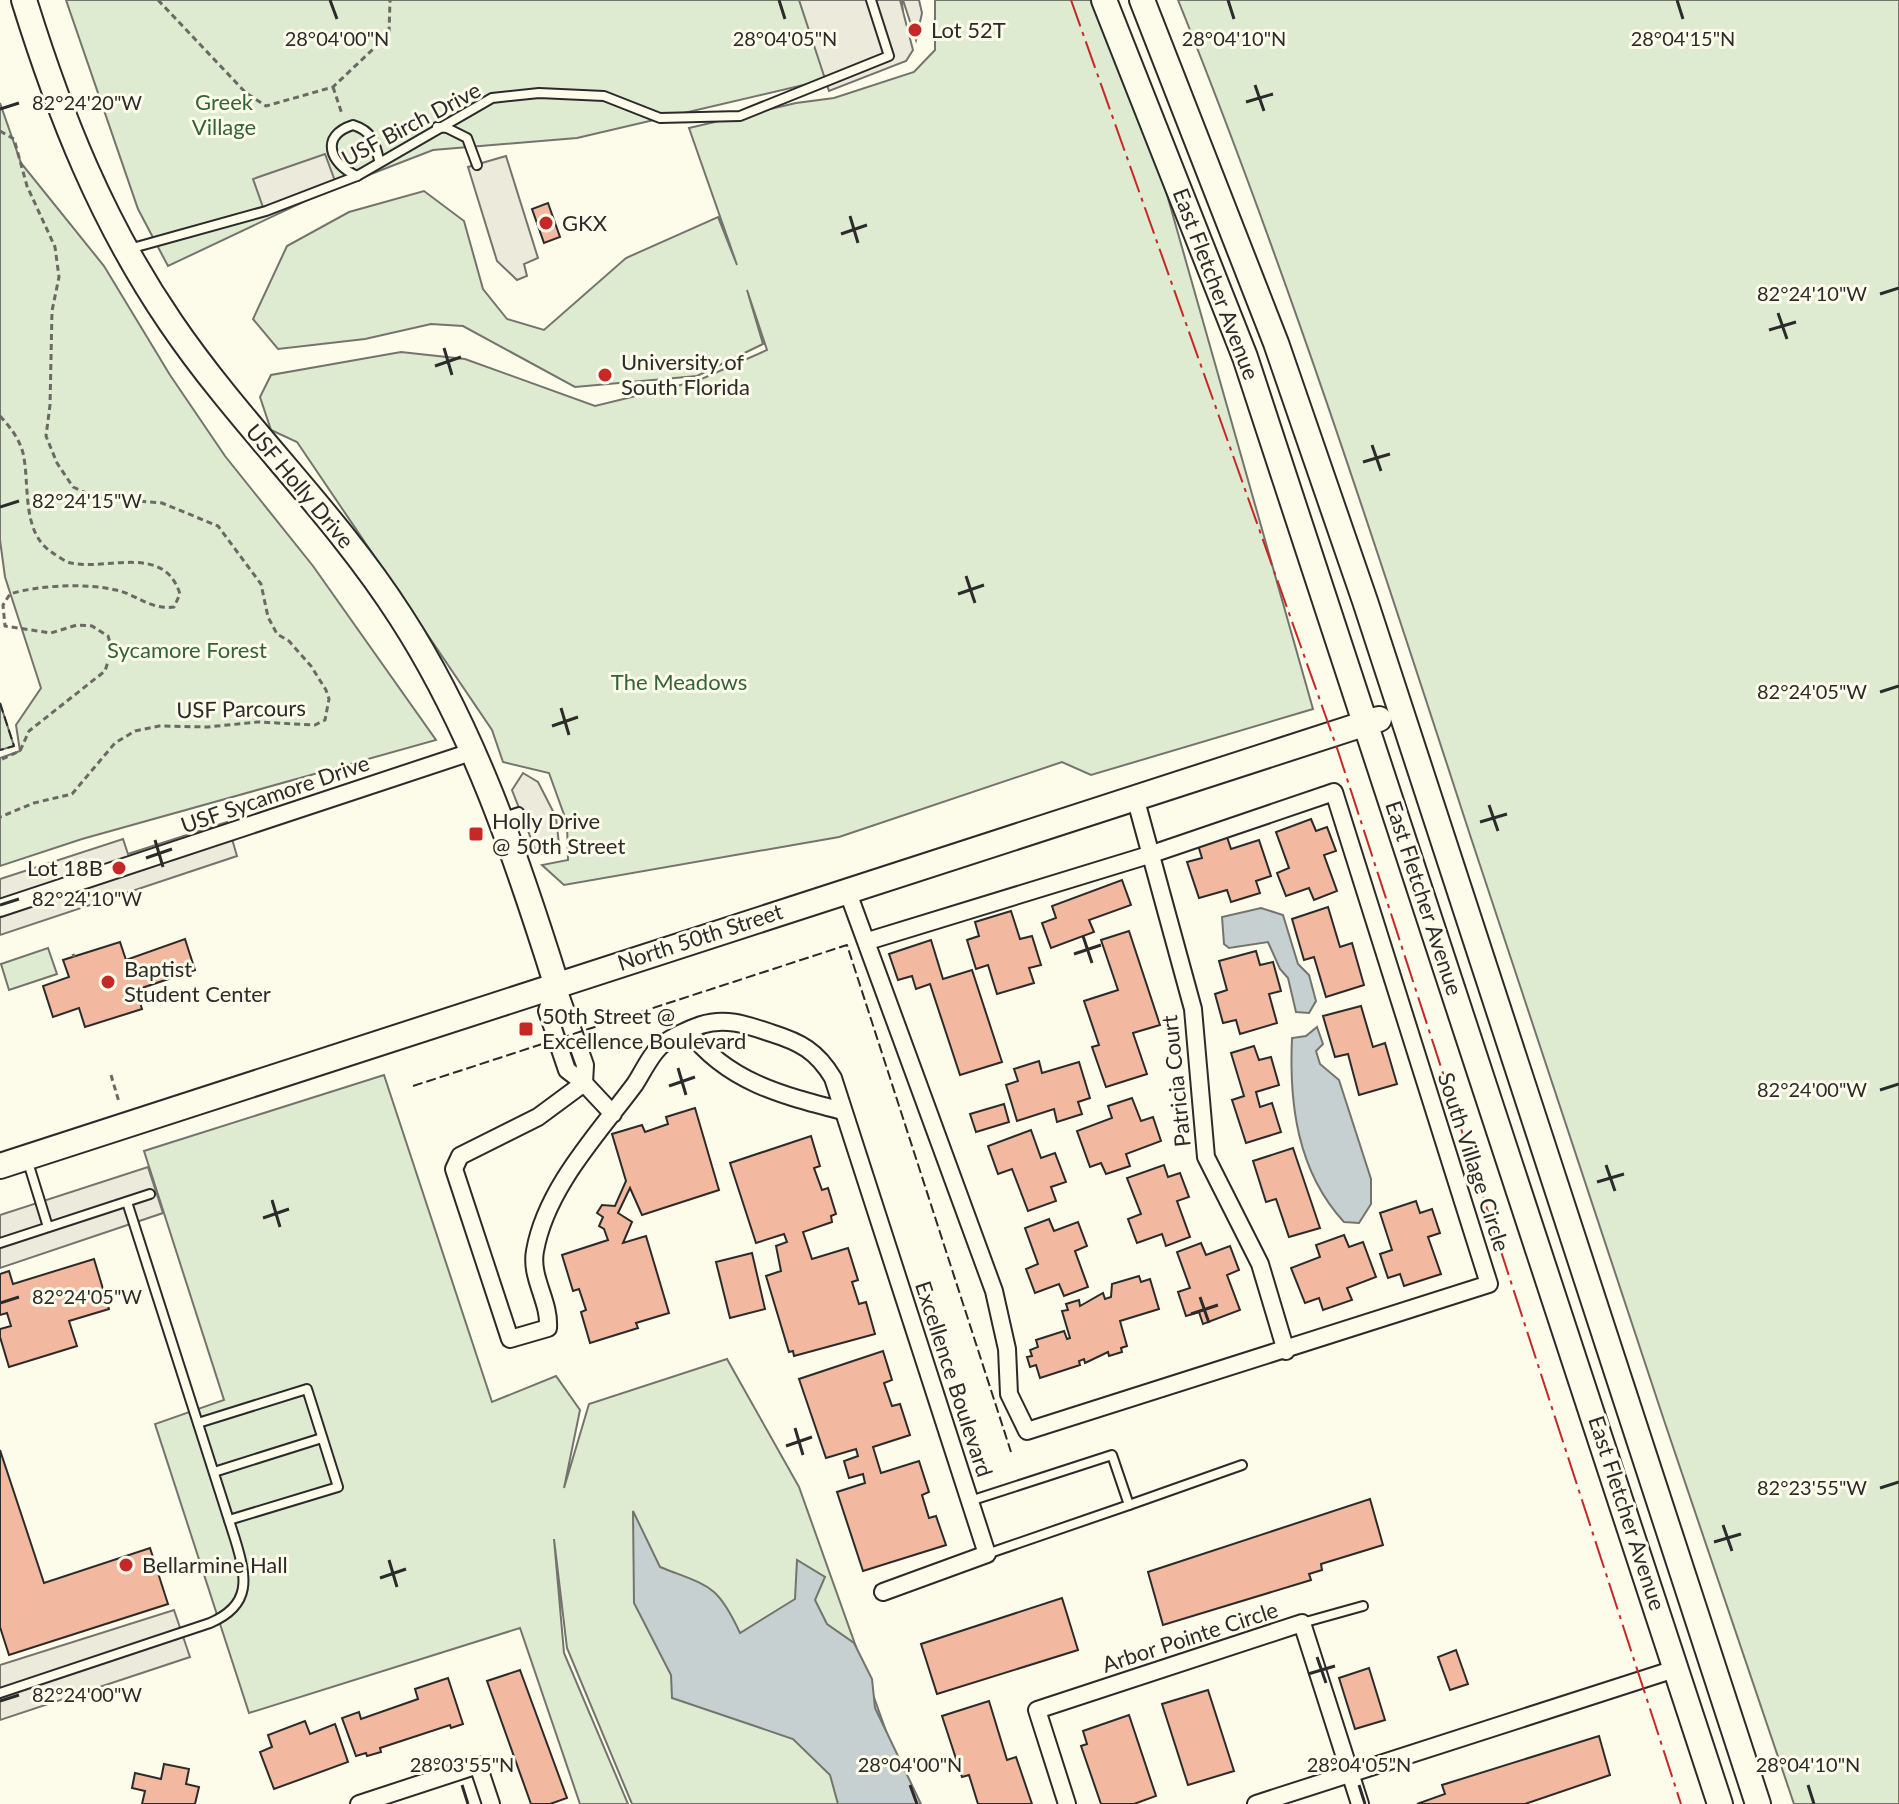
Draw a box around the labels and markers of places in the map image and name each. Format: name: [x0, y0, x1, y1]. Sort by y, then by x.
place label: Lot 52T: [931, 16, 1006, 43]
marker: Lot 52T: [906, 21, 924, 39]
place label: GKX: [562, 209, 608, 236]
marker: GKX: [537, 214, 555, 232]
place label: University of South Florida: [621, 348, 750, 400]
marker: University of South Florida: [596, 366, 614, 384]
place label: Holly Drive @ 50th Street: [492, 807, 625, 859]
marker: Holly Drive @ 50th Street: [467, 825, 485, 843]
place label: Lot 18B: [27, 854, 103, 881]
marker: Lot 18B: [110, 859, 128, 877]
place label: Baptist Student Center: [124, 955, 271, 1007]
marker: Baptist Student Center: [99, 973, 117, 991]
place label: 50th Street @ Excellence Boulevard: [542, 1002, 746, 1054]
marker: 50th Street @ Excellence Boulevard: [517, 1020, 535, 1038]
place label: Bellarmine Hall: [142, 1551, 288, 1578]
marker: Bellarmine Hall: [117, 1556, 135, 1574]

